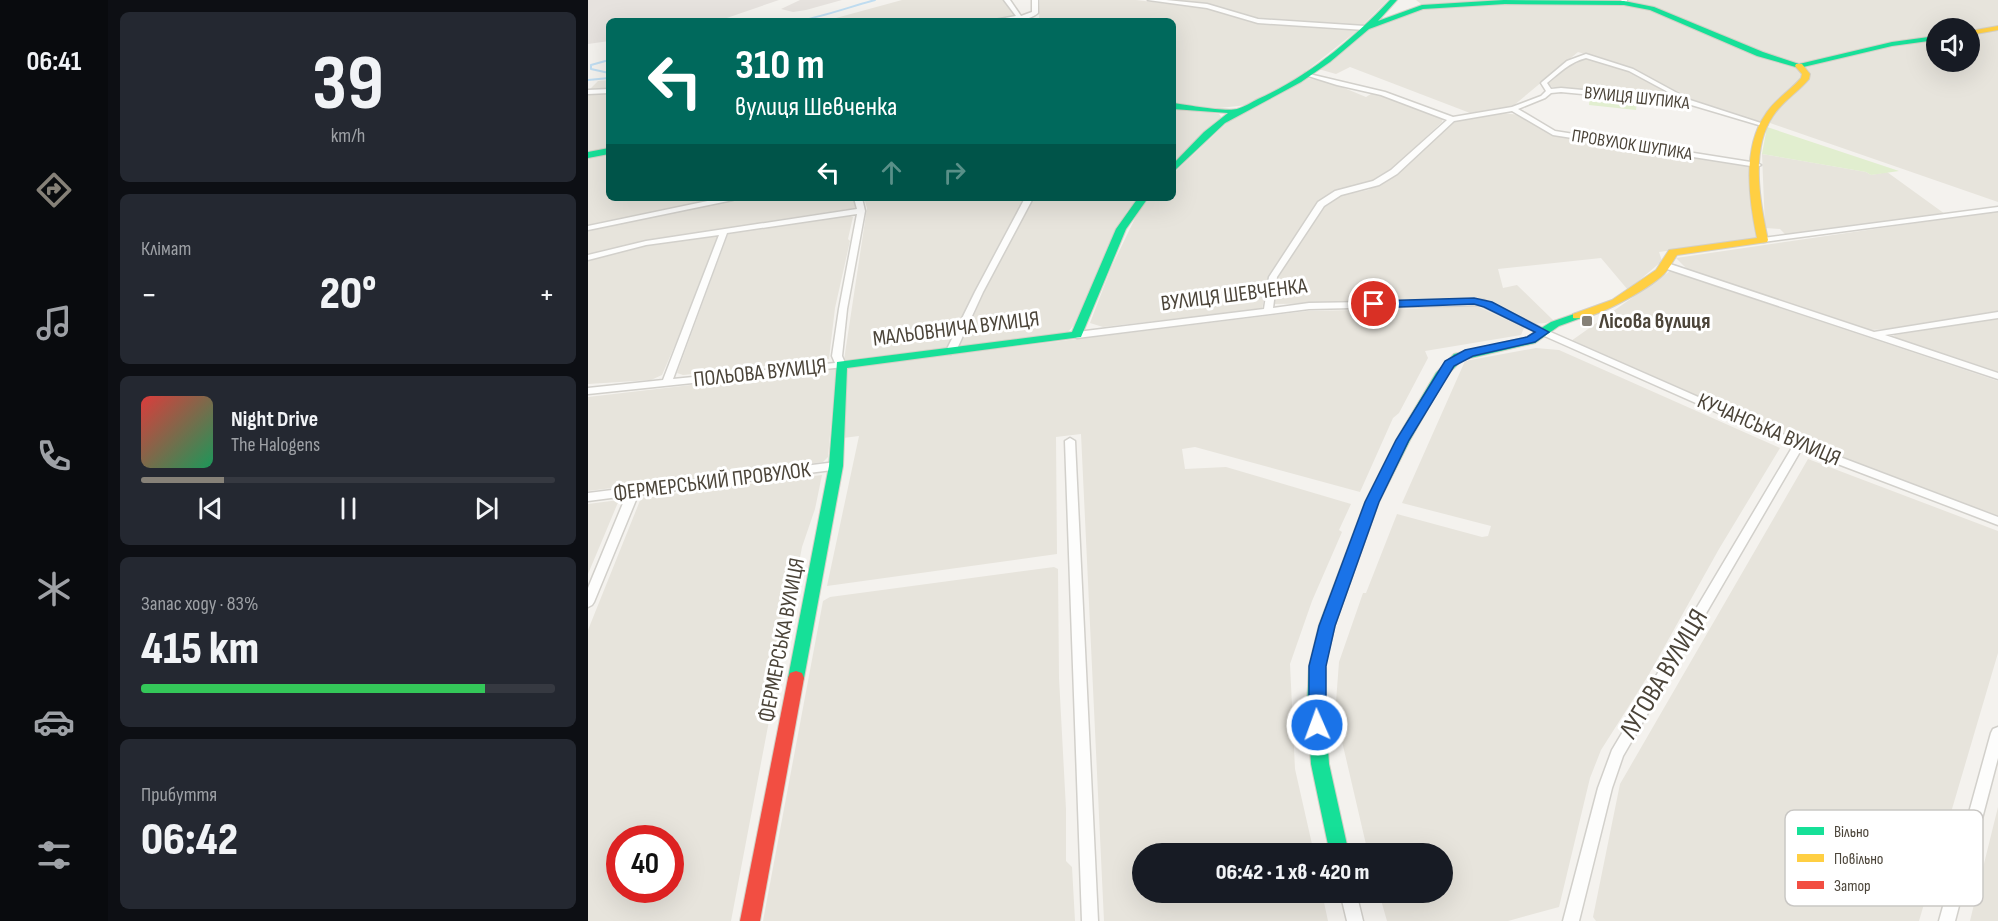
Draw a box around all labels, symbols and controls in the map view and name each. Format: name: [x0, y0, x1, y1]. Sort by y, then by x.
map controls: [1926, 18, 1980, 72]
button: sound: [1926, 18, 1980, 72]
text: 39: [312, 38, 384, 131]
text: 310 m: [735, 40, 825, 91]
icon: left: [636, 42, 714, 120]
text: 06:41: [27, 46, 81, 78]
street label: ВУЛИЦЯ ШУПИКА: [1583, 82, 1691, 114]
text: вулиця Шевченка: [735, 91, 897, 123]
text: km/h: [331, 124, 365, 148]
street label: ПРОВУЛОК ШУПИКА: [1570, 125, 1694, 165]
icon: left: [812, 156, 845, 189]
icon: ahead: [875, 156, 908, 189]
icon: right: [938, 156, 971, 189]
icon: directions: [33, 169, 75, 211]
text: Клімат: [141, 237, 191, 261]
text: 20°: [320, 267, 376, 322]
street label: ВУЛИЦЯ ШЕВЧЕНКА: [1159, 273, 1309, 317]
text: −: [141, 275, 157, 315]
text: +: [539, 275, 555, 315]
pin: [1348, 278, 1399, 329]
icon: arrive: [1357, 287, 1390, 320]
icon: music: [33, 302, 75, 344]
street label: МАЛЬОВНИЧА ВУЛИЦЯ: [871, 305, 1041, 353]
place label: Лісова вулиця: [1598, 308, 1711, 335]
marker: Лісова вулиця: [1580, 314, 1594, 328]
street label: ПОЛЬОВА ВУЛИЦЯ: [692, 353, 828, 393]
street label: КУЧАНСЬКА ВУЛИЦЯ: [1693, 388, 1845, 472]
text: Night Drive: [231, 406, 318, 433]
text: The Halogens: [231, 433, 320, 457]
icon: phone: [33, 435, 75, 477]
street label: ФЕРМЕРСЬКИЙ ПРОВУЛОК: [612, 456, 812, 507]
icon: previous: [194, 492, 227, 525]
icon: pause: [332, 492, 365, 525]
icon: next: [470, 492, 503, 525]
street label: ФЕРМЕРСЬКА ВУЛИЦЯ: [753, 556, 811, 724]
icon: climate: [33, 568, 75, 610]
text: Запас ходу · 83%: [141, 592, 258, 616]
street label: ЛУГОВА ВУЛИЦЯ: [1612, 604, 1715, 745]
text: 415 km: [141, 622, 259, 677]
position arrow: [1285, 693, 1349, 757]
icon: car: [33, 701, 75, 743]
text: Прибуття: [141, 783, 217, 807]
legend: [1785, 810, 1983, 906]
text: 06:42: [141, 813, 238, 868]
text: Вільно: [1834, 823, 1869, 842]
speed limit sign: 40: [606, 825, 684, 903]
icon: filters: [33, 834, 75, 876]
text: Повільно: [1834, 850, 1884, 869]
text: 06:42 · 1 хв · 420 m: [1216, 859, 1369, 886]
text: Затор: [1834, 877, 1871, 896]

